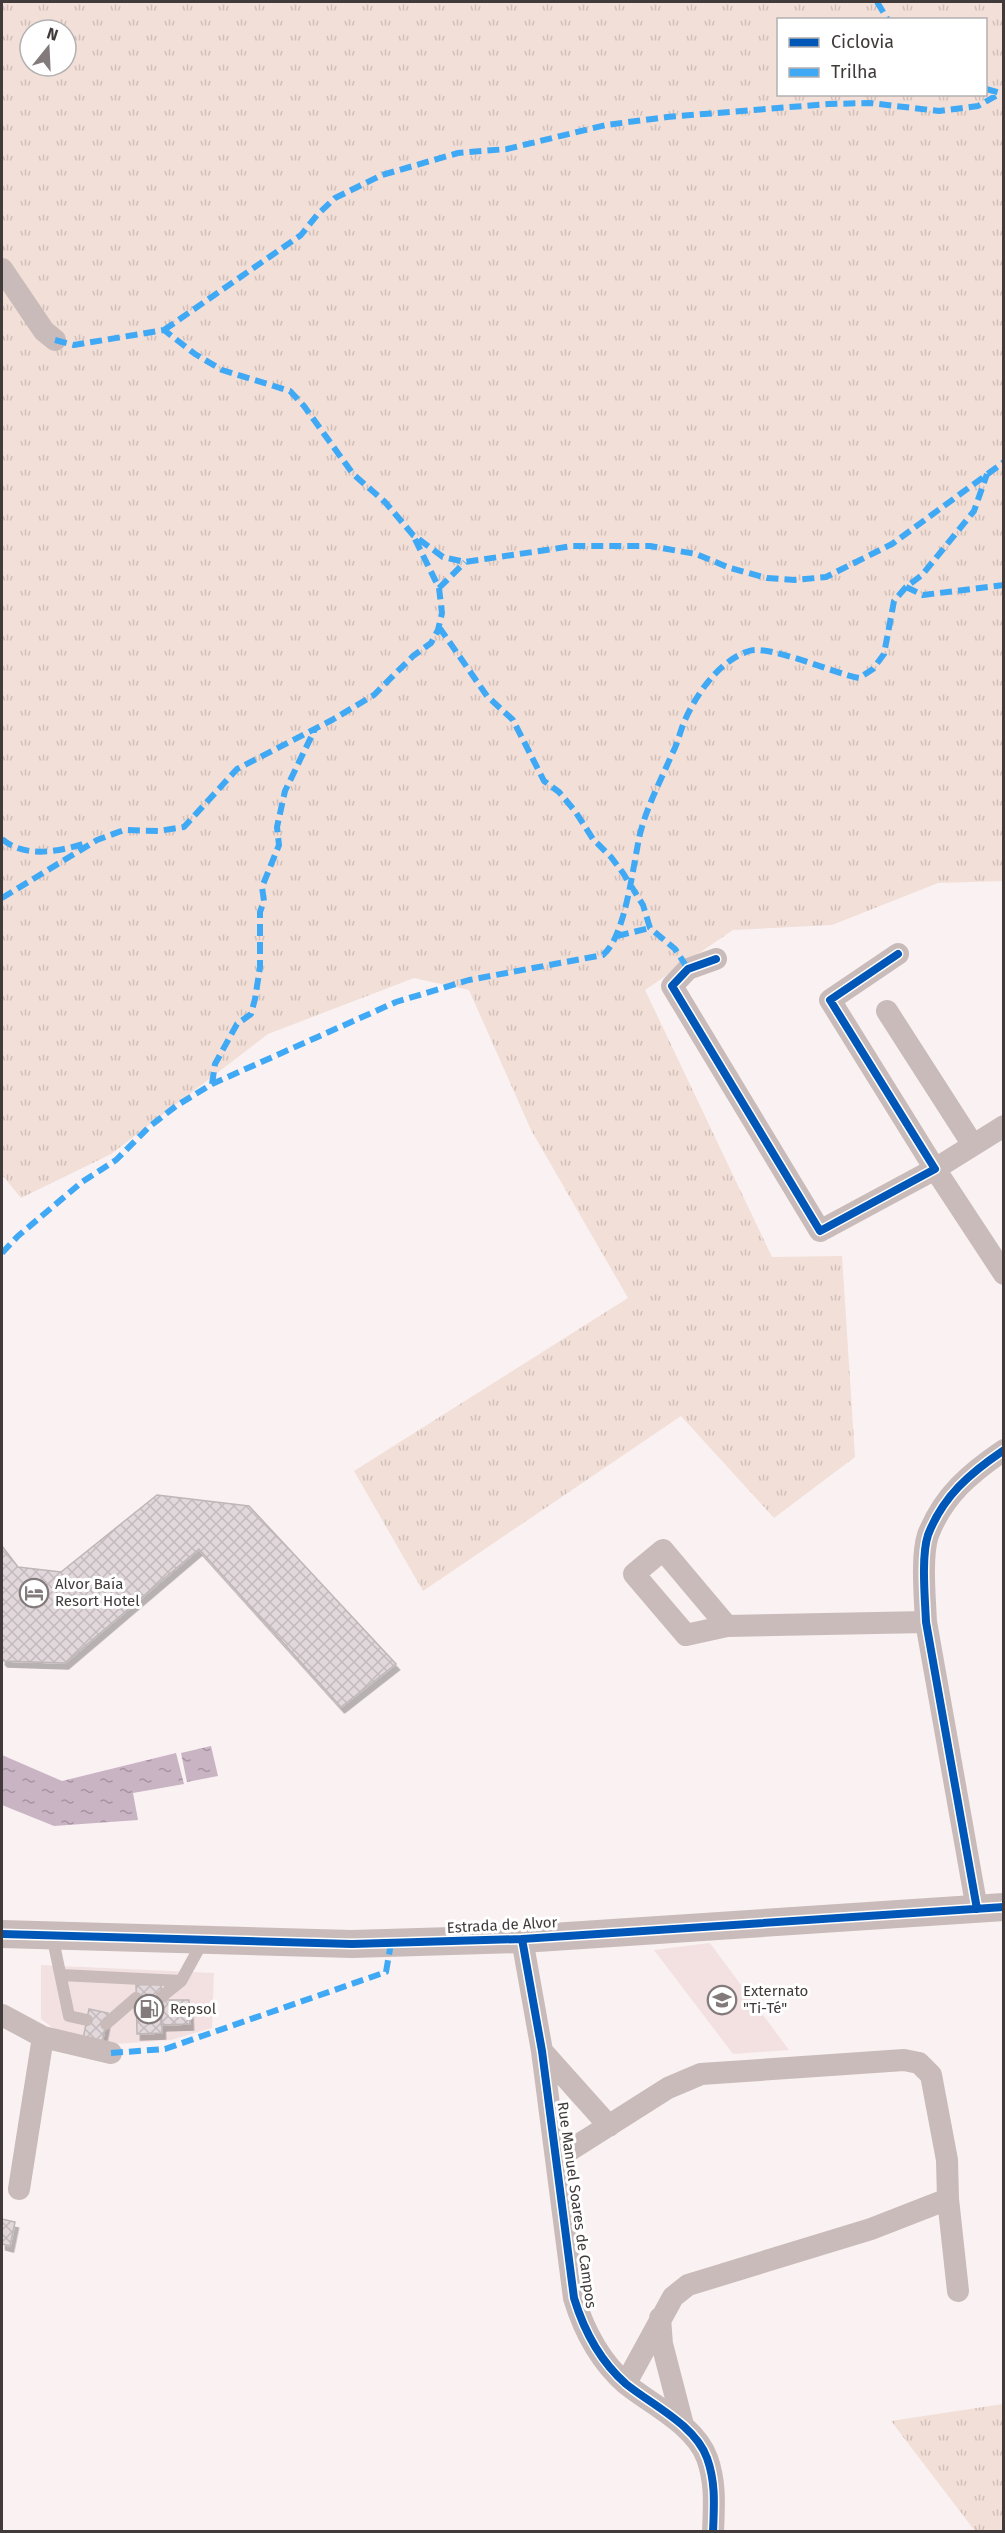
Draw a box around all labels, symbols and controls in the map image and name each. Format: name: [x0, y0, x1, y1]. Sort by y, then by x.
north arrow: [18, 18, 78, 78]
legend: [777, 18, 987, 96]
text: N: [45, 24, 60, 45]
text: Ciclovia: [831, 31, 894, 53]
text: Trilha: [831, 61, 877, 83]
place label: Alvor Baía Resort Hotel: [55, 1575, 140, 1610]
hotel icon: Alvor Baía Resort Hotel: [18, 1577, 50, 1609]
street label: Estrada de Alvor: [446, 1913, 558, 1937]
place label: Externato "Ti-Té": [743, 1982, 808, 2017]
school or university icon: Externato "Ti-Té": [706, 1984, 738, 2016]
fuel station icon: Repsol: [133, 1993, 165, 2025]
place label: Repsol: [170, 2000, 217, 2018]
street label: Rue Manuel Soares de Campos: [554, 2101, 600, 2309]

